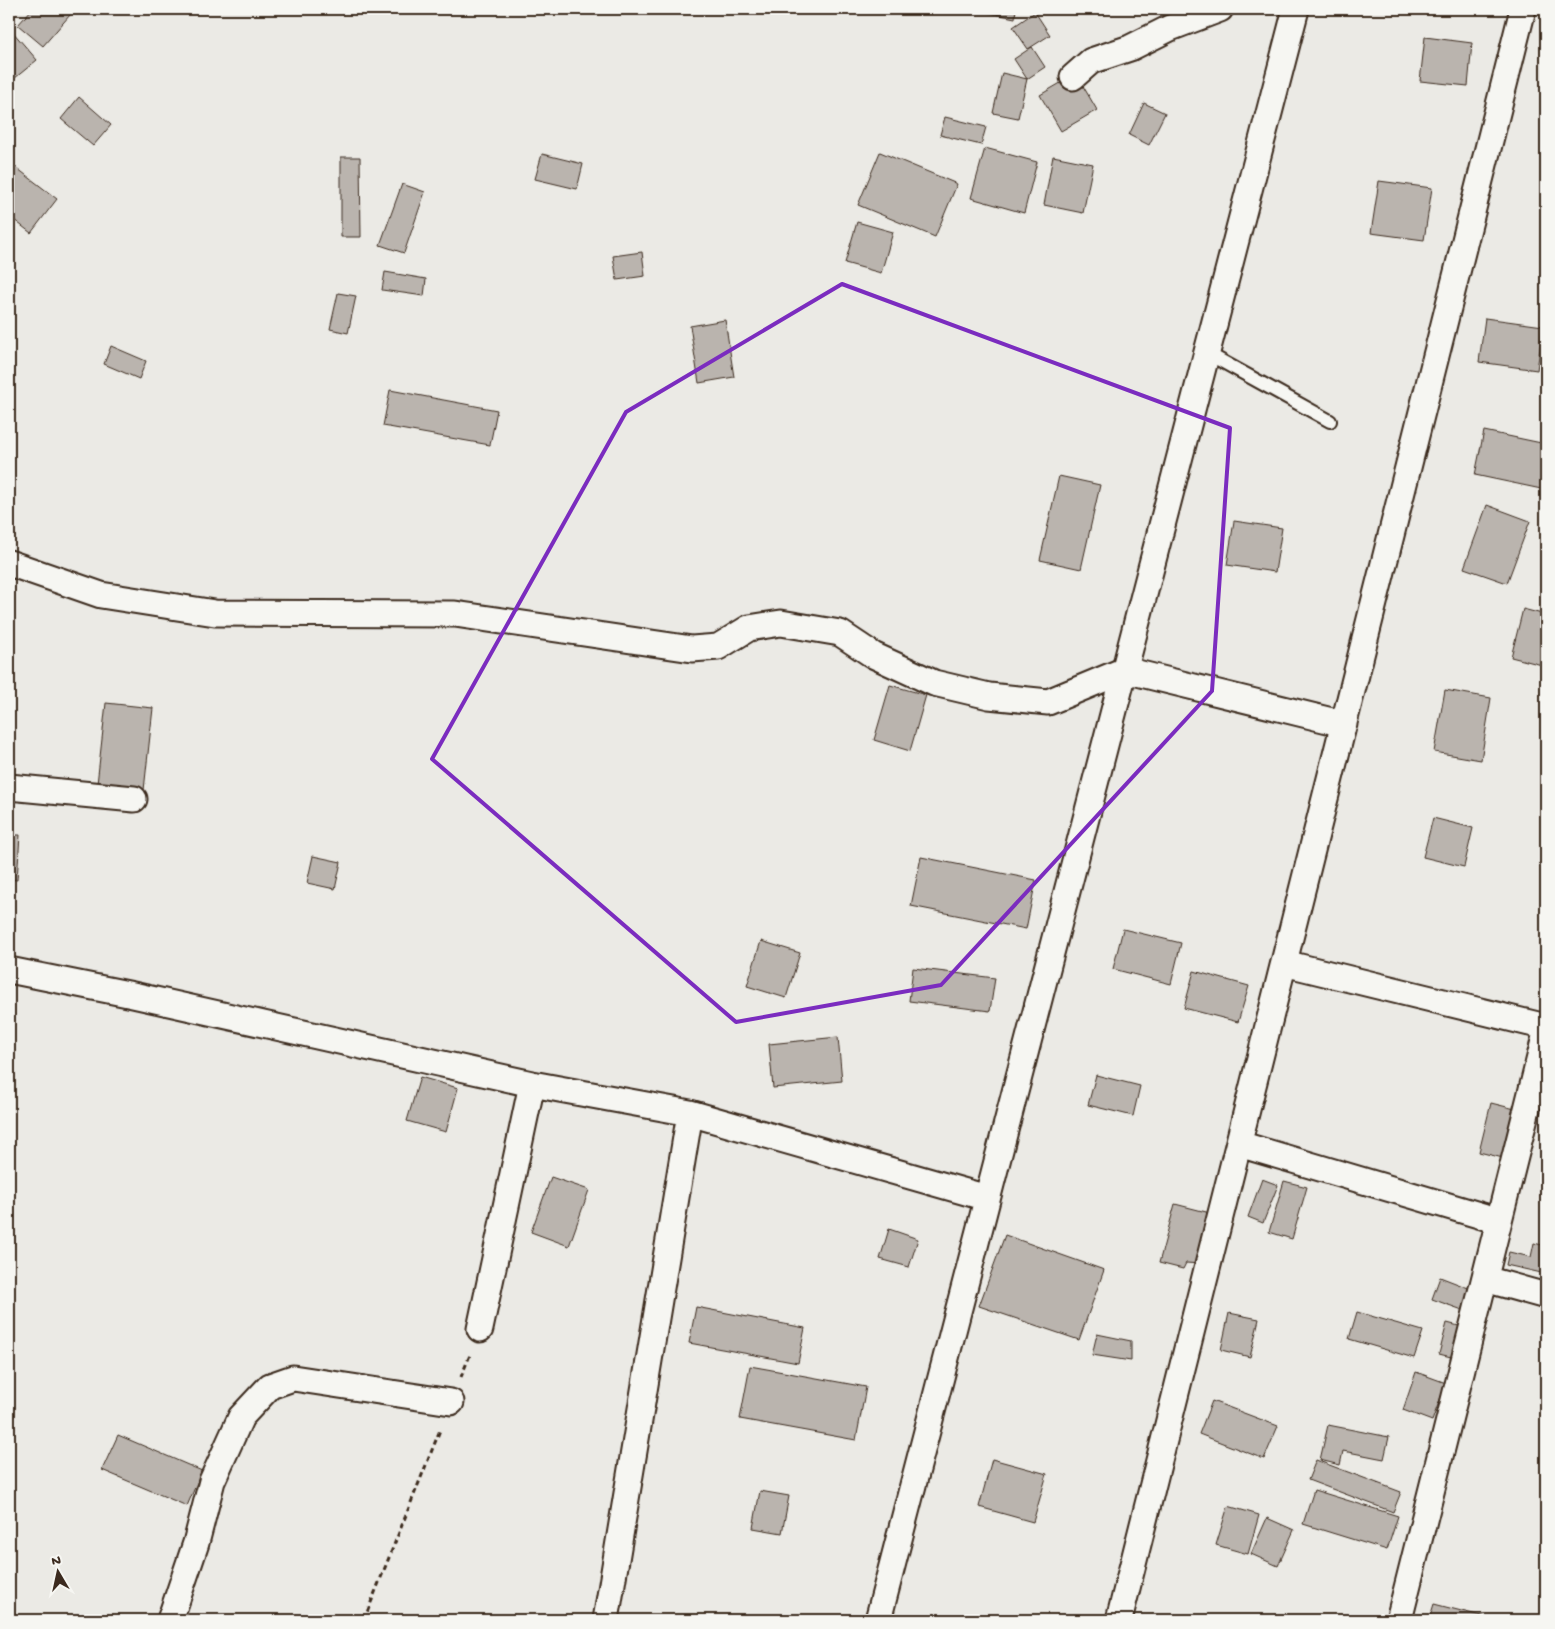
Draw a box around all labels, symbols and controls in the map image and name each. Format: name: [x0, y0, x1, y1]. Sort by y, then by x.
north arrow: [32, 1546, 82, 1596]
text: N: [51, 1553, 62, 1571]

